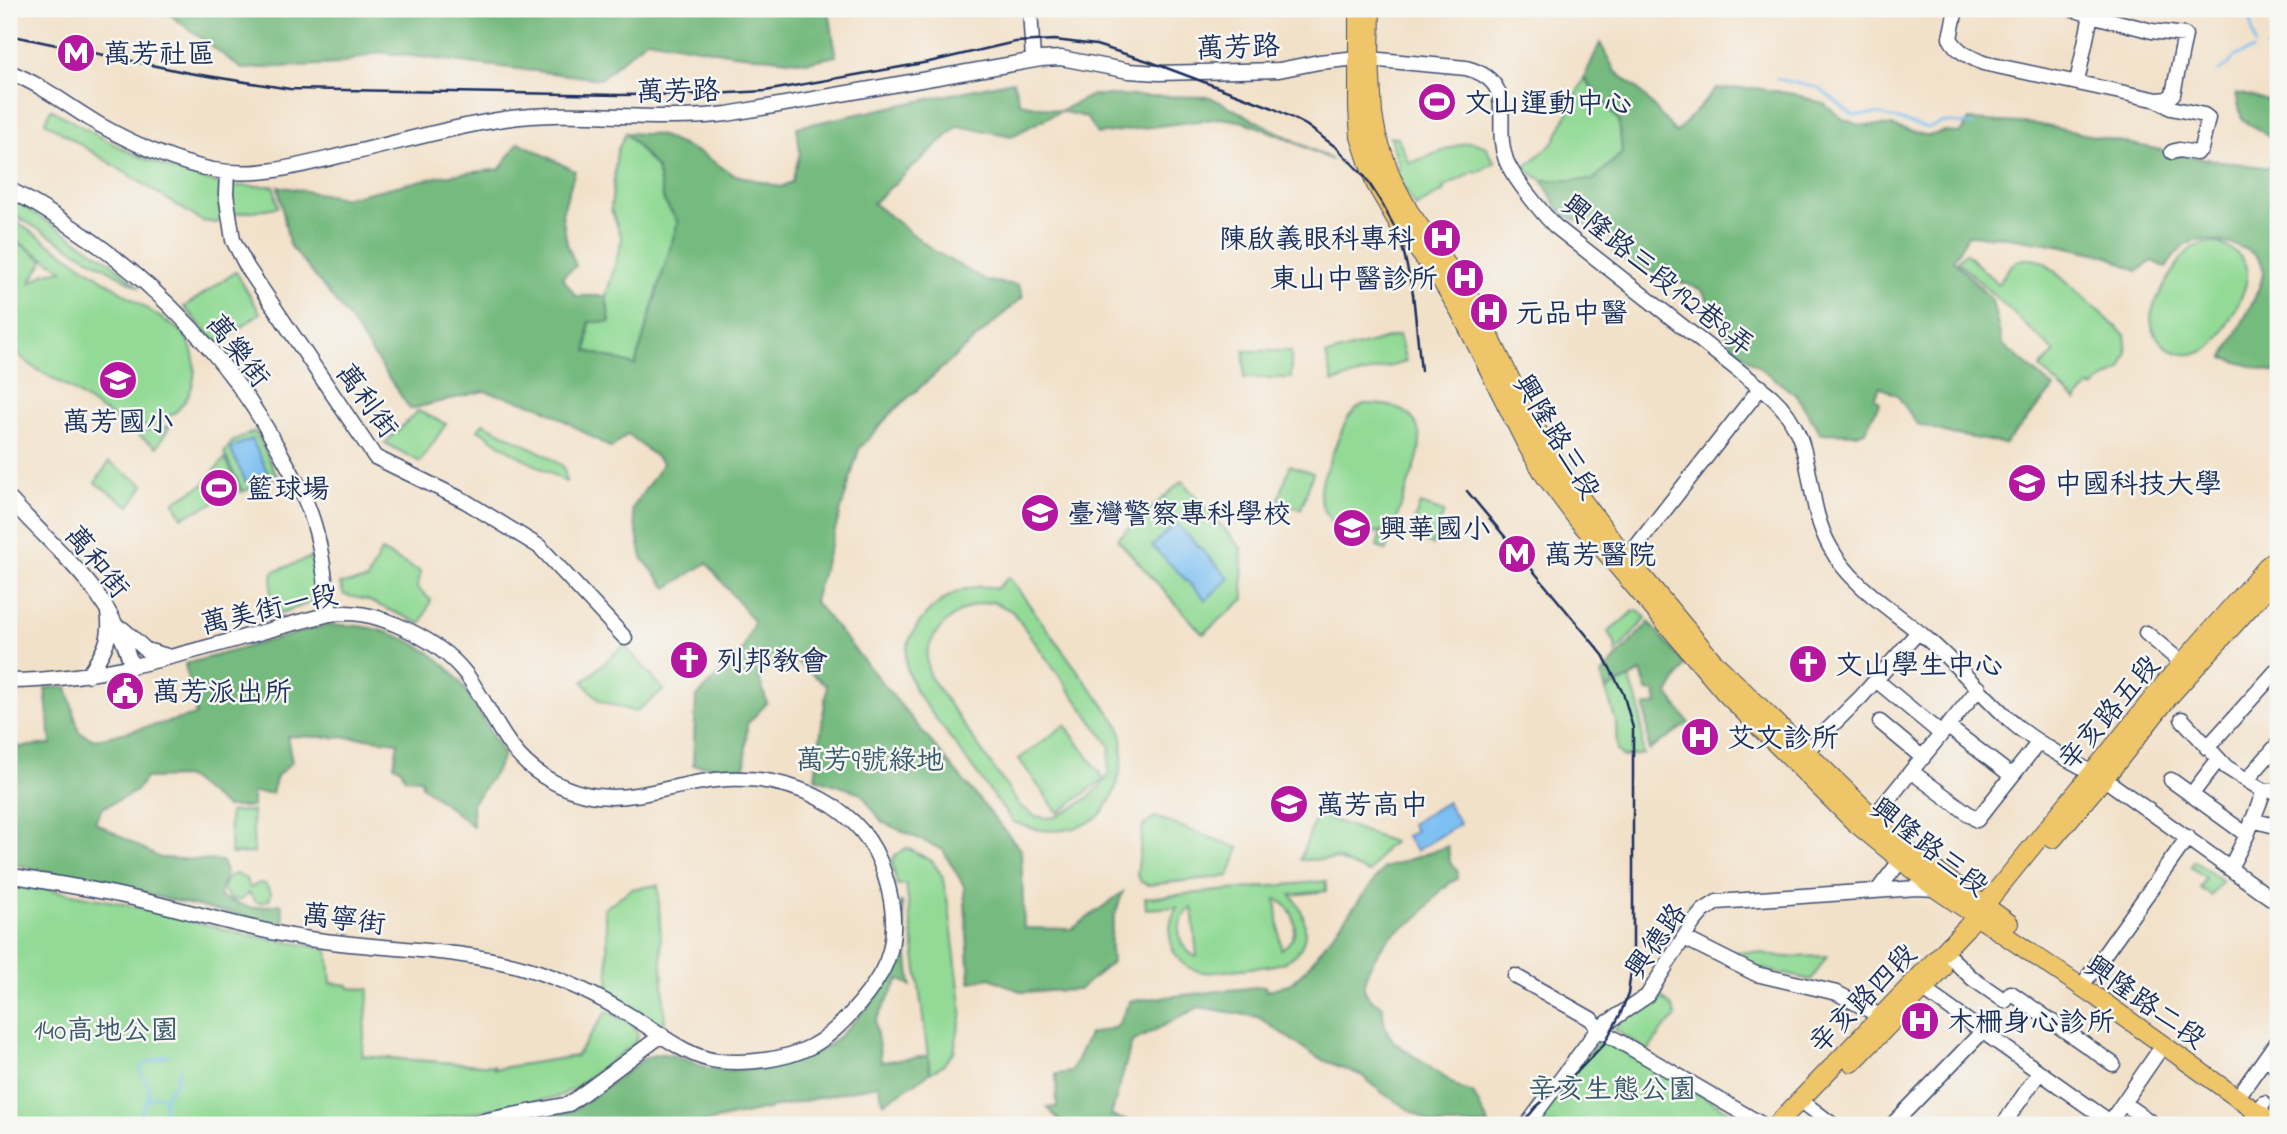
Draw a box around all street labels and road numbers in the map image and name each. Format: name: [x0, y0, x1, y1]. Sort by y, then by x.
street label: 萬芳路: [1195, 28, 1281, 71]
street label: 萬芳路: [636, 72, 720, 115]
street label: 興隆路三段192巷8弄: [1552, 186, 1762, 367]
street label: 萬樂街: [194, 306, 278, 398]
street label: 萬利街: [324, 356, 406, 448]
street label: 興隆路三段: [1501, 367, 1609, 508]
street label: 萬和街: [53, 518, 138, 609]
street label: 萬美街一段: [197, 576, 343, 647]
street label: 辛亥路五段: [2050, 647, 2171, 781]
street label: 興隆路三段: [1860, 790, 1996, 908]
street label: 萬寧街: [299, 896, 388, 947]
street label: 興德路: [1617, 896, 1699, 988]
street label: 辛亥路四段: [1801, 936, 1928, 1065]
street label: 興隆路二段: [2075, 947, 2213, 1061]

